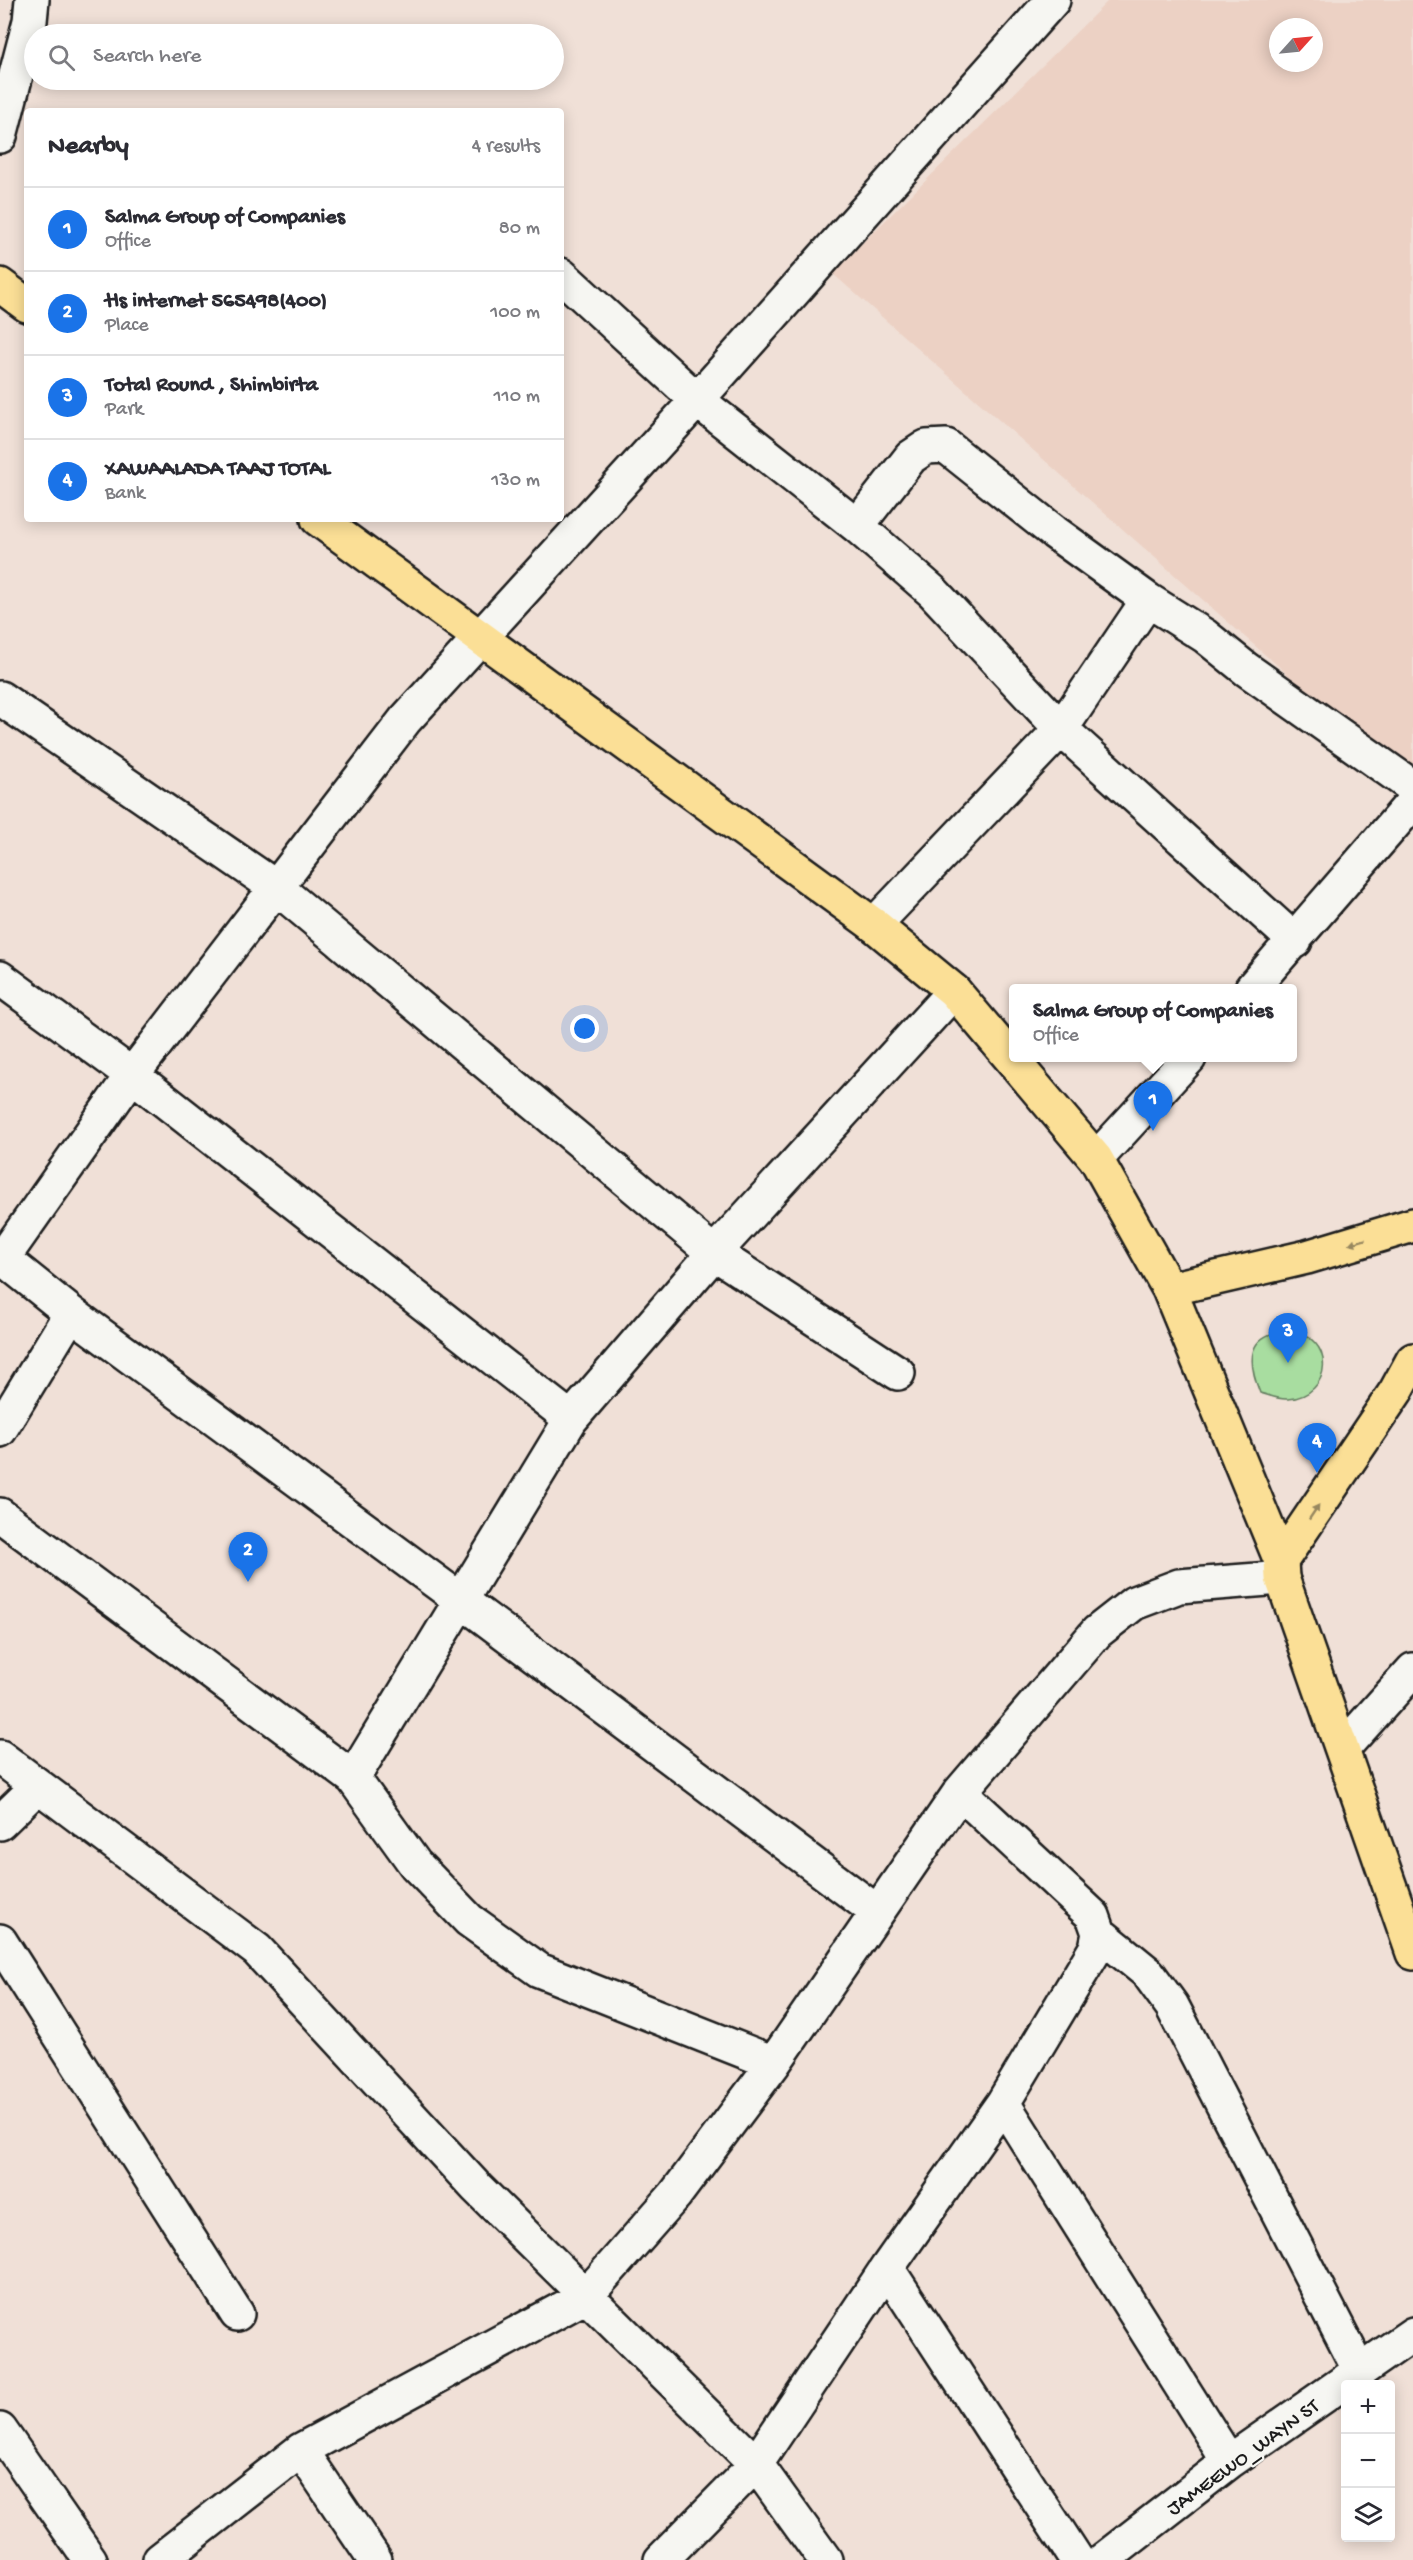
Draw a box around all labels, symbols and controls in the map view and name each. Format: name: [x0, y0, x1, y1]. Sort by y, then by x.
north arrow: [1269, 18, 1323, 72]
search box: [24, 24, 564, 90]
icon: search: [45, 41, 78, 74]
text: Search here: [93, 44, 201, 70]
text: Nearby: [48, 132, 129, 163]
text: 4 results: [472, 136, 540, 159]
text: Salma Group of Companies: [105, 205, 345, 231]
text: 1: [63, 218, 72, 241]
text: 80 m: [499, 218, 540, 241]
text: Office: [105, 231, 151, 254]
text: tls internet 565498(400): [105, 289, 327, 315]
text: 2: [63, 302, 72, 325]
text: 100 m: [490, 302, 540, 325]
text: Place: [105, 315, 149, 338]
text: Total Round , Shimbirta: [105, 373, 318, 399]
text: 3: [62, 386, 73, 409]
text: 110 m: [494, 386, 540, 409]
text: Park: [105, 399, 143, 422]
text: XAWAALADA TAAJ TOTAL: [105, 457, 330, 483]
text: 4: [63, 470, 72, 493]
text: 130 m: [491, 470, 540, 493]
text: Bank: [105, 483, 145, 506]
popup: [1009, 984, 1297, 1062]
text: Salma Group of Companies: [1033, 999, 1273, 1025]
your location: [570, 1014, 599, 1043]
text: Office: [1033, 1025, 1079, 1048]
pin: 1: [1134, 1082, 1172, 1131]
one-way arrow: [1348, 1237, 1366, 1247]
pin: 3: [1268, 1314, 1308, 1363]
pin: 4: [1298, 1424, 1336, 1473]
one-way arrow: [1308, 1505, 1320, 1521]
pin: 2: [228, 1532, 268, 1582]
map controls: [1341, 2380, 1395, 2542]
button: +: [1341, 2380, 1395, 2434]
street label: JAMEEWO_WAYN ST: [1163, 2395, 1326, 2522]
button: −: [1341, 2434, 1395, 2488]
button: layers: [1341, 2488, 1395, 2542]

